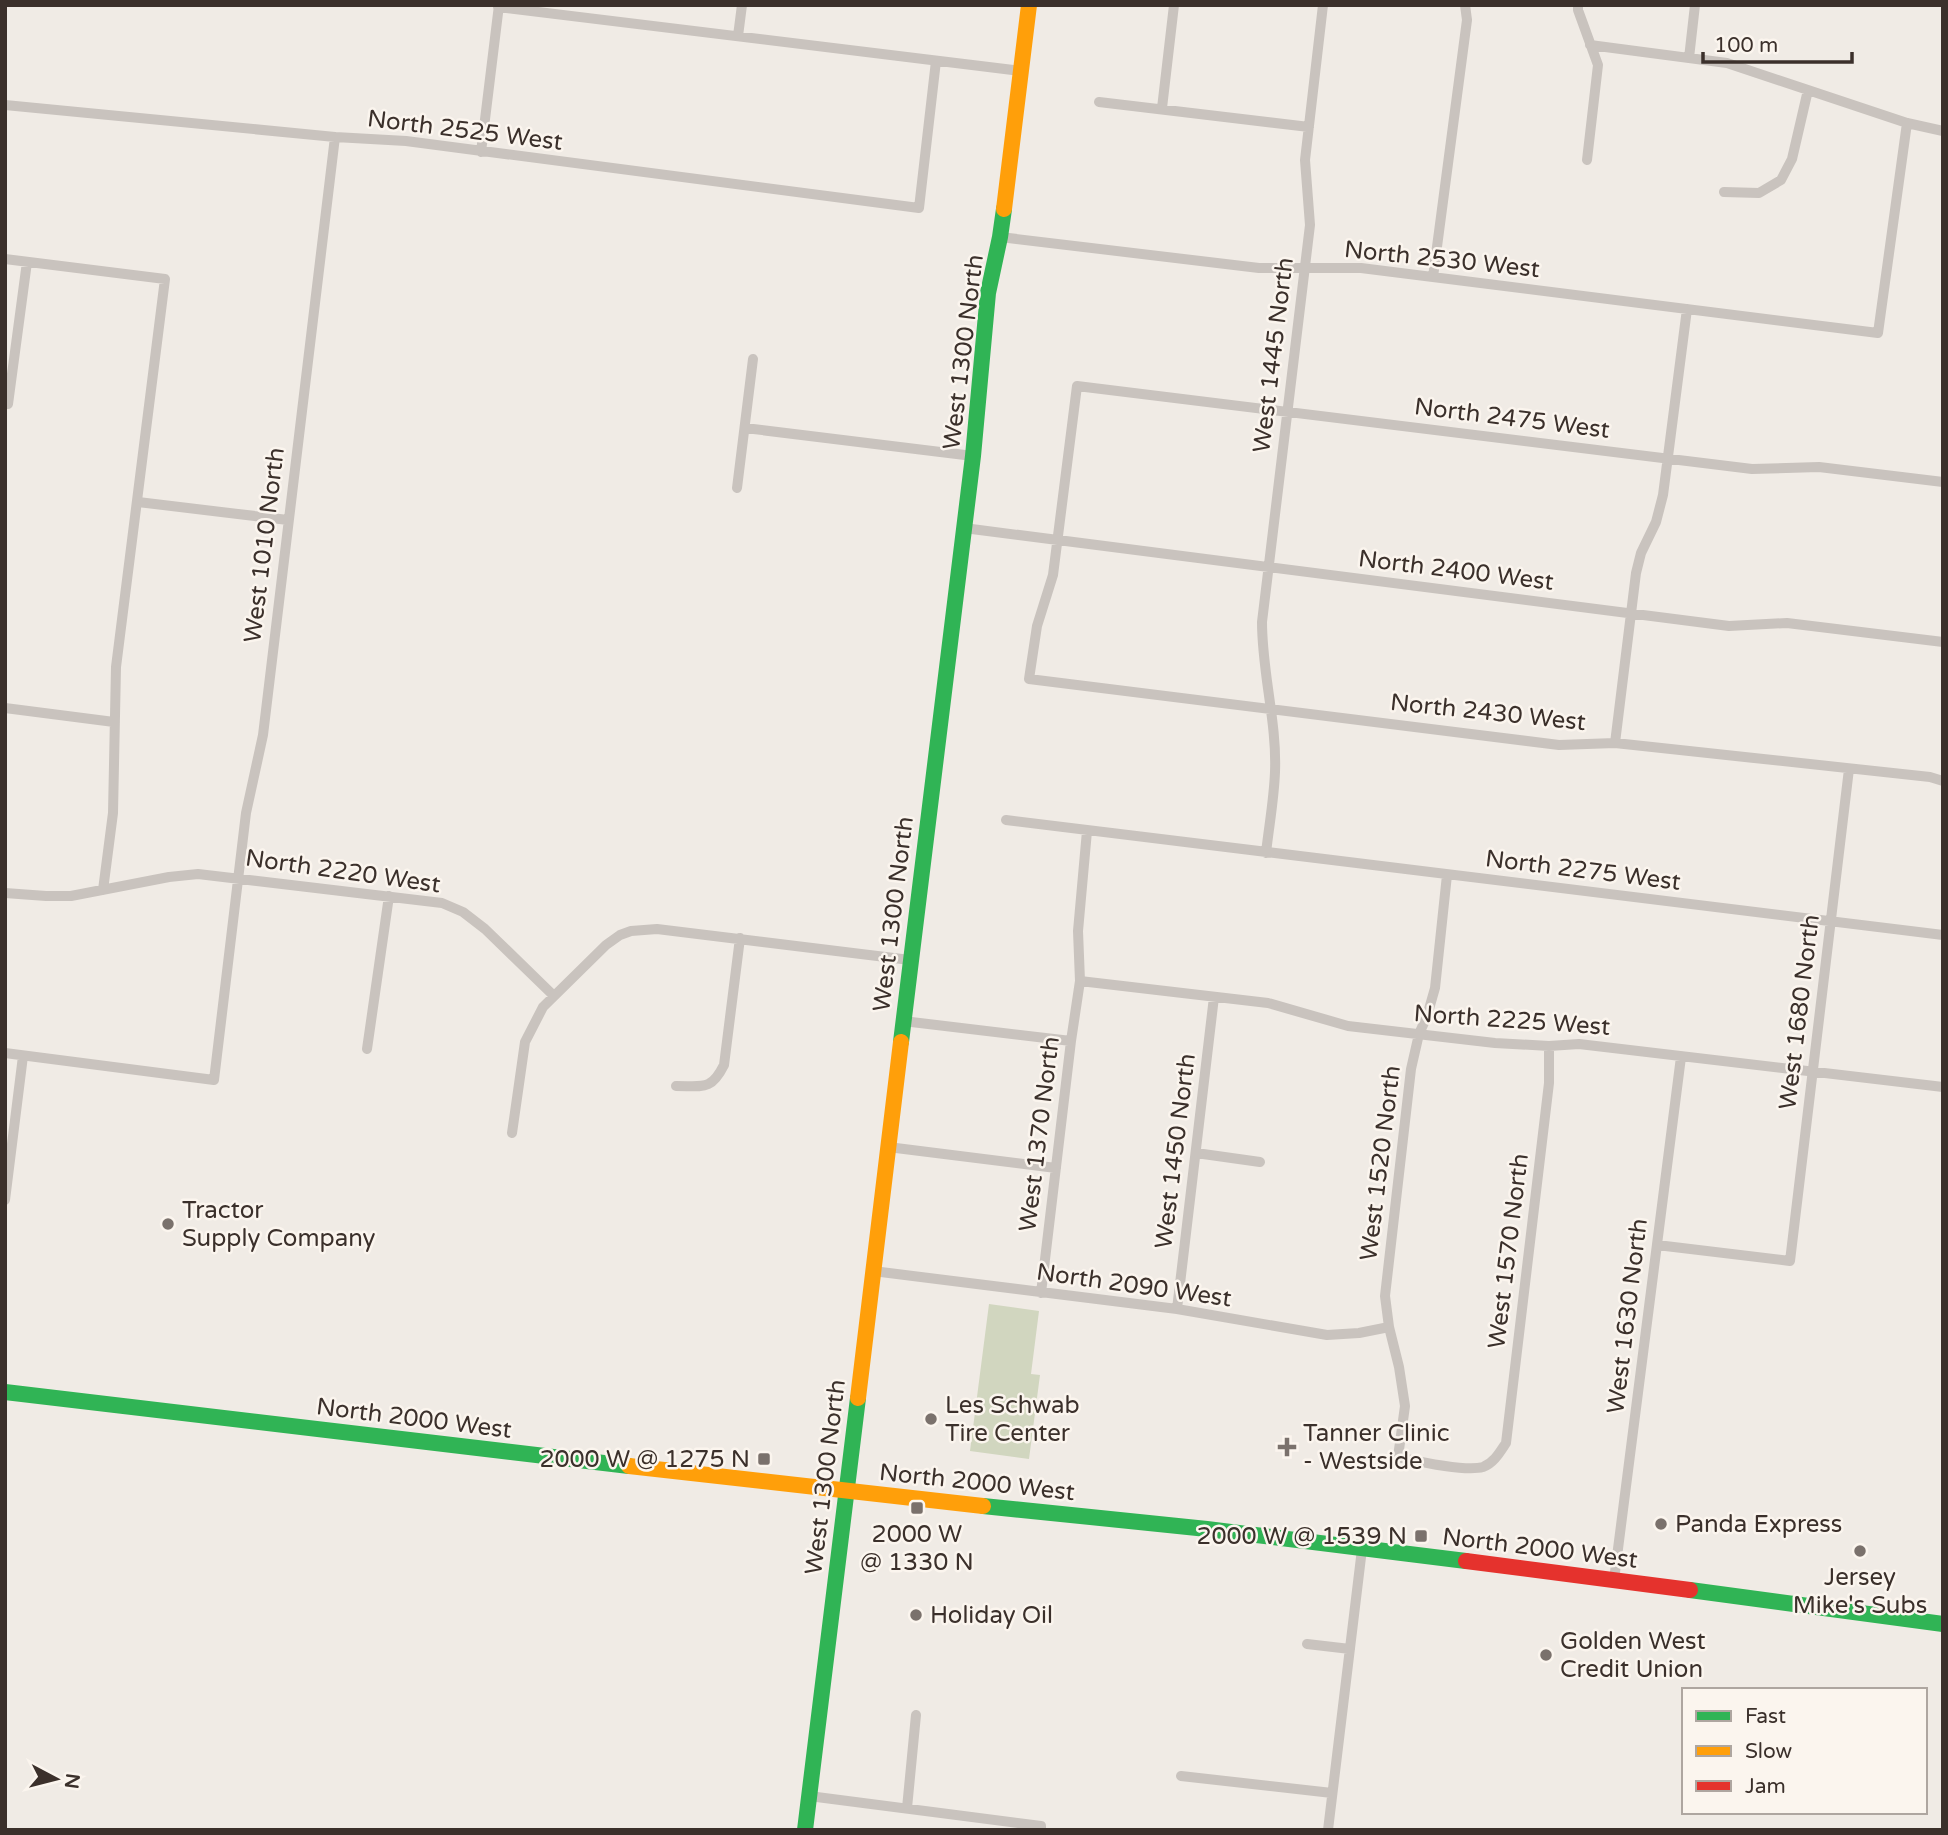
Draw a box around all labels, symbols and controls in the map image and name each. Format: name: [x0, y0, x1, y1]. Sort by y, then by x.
scale bar: [1703, 21, 1852, 65]
text: 100 m: [1714, 33, 1778, 58]
street label: North 2525 West: [366, 104, 564, 157]
street label: North 2530 West: [1343, 235, 1541, 284]
street label: West 1300 North: [937, 253, 990, 451]
street label: West 1445 North: [1247, 256, 1300, 454]
street label: North 2475 West: [1413, 392, 1611, 445]
street label: West 1010 North: [238, 446, 291, 644]
street label: North 2400 West: [1357, 544, 1555, 597]
street label: North 2430 West: [1389, 688, 1587, 737]
street label: West 1300 North: [867, 815, 920, 1013]
street label: North 2220 West: [244, 843, 442, 900]
street label: North 2275 West: [1484, 844, 1682, 897]
street label: West 1680 North: [1773, 913, 1826, 1111]
street label: North 2225 West: [1413, 999, 1611, 1042]
street label: West 1370 North: [1013, 1035, 1066, 1233]
street label: West 1450 North: [1149, 1052, 1202, 1250]
street label: West 1520 North: [1354, 1064, 1407, 1262]
street label: West 1570 North: [1482, 1152, 1535, 1350]
place label: Tractor Supply Company: [182, 1196, 376, 1253]
marker: Tractor Supply Company: [160, 1216, 176, 1232]
street label: West 1630 North: [1601, 1217, 1654, 1415]
street label: North 2090 West: [1035, 1257, 1233, 1314]
street label: West 1300 North: [799, 1378, 852, 1576]
place label: Les Schwab Tire Center: [945, 1391, 1080, 1448]
street label: North 2000 West: [315, 1392, 513, 1445]
marker: Les Schwab Tire Center: [923, 1411, 939, 1427]
place label: Tanner Clinic - Westside: [1303, 1419, 1449, 1476]
marker: Tanner Clinic - Westside: [1277, 1437, 1297, 1457]
place label: 2000 W @ 1275 N: [539, 1445, 750, 1474]
marker: 2000 W @ 1275 N: [756, 1451, 772, 1467]
street label: North 2000 West: [878, 1458, 1076, 1507]
marker: 2000 W @ 1330 N: [909, 1500, 925, 1516]
place label: Panda Express: [1675, 1510, 1842, 1539]
marker: Panda Express: [1653, 1516, 1669, 1532]
place label: 2000 W @ 1330 N: [860, 1520, 974, 1577]
place label: 2000 W @ 1539 N: [1196, 1522, 1407, 1551]
street label: North 2000 West: [1441, 1522, 1639, 1575]
marker: 2000 W @ 1539 N: [1413, 1528, 1429, 1544]
marker: Jersey Mike's Subs: [1852, 1543, 1868, 1559]
place label: Jersey Mike's Subs: [1793, 1563, 1927, 1620]
place label: Holiday Oil: [930, 1601, 1053, 1630]
marker: Holiday Oil: [908, 1607, 924, 1623]
place label: Golden West Credit Union: [1560, 1627, 1706, 1684]
marker: Golden West Credit Union: [1538, 1647, 1554, 1663]
legend: [1682, 1688, 1927, 1814]
text: Fast: [1745, 1704, 1786, 1729]
text: Slow: [1745, 1739, 1793, 1764]
north arrow: [21, 1744, 91, 1814]
text: N: [60, 1772, 84, 1790]
text: Jam: [1745, 1774, 1786, 1799]

